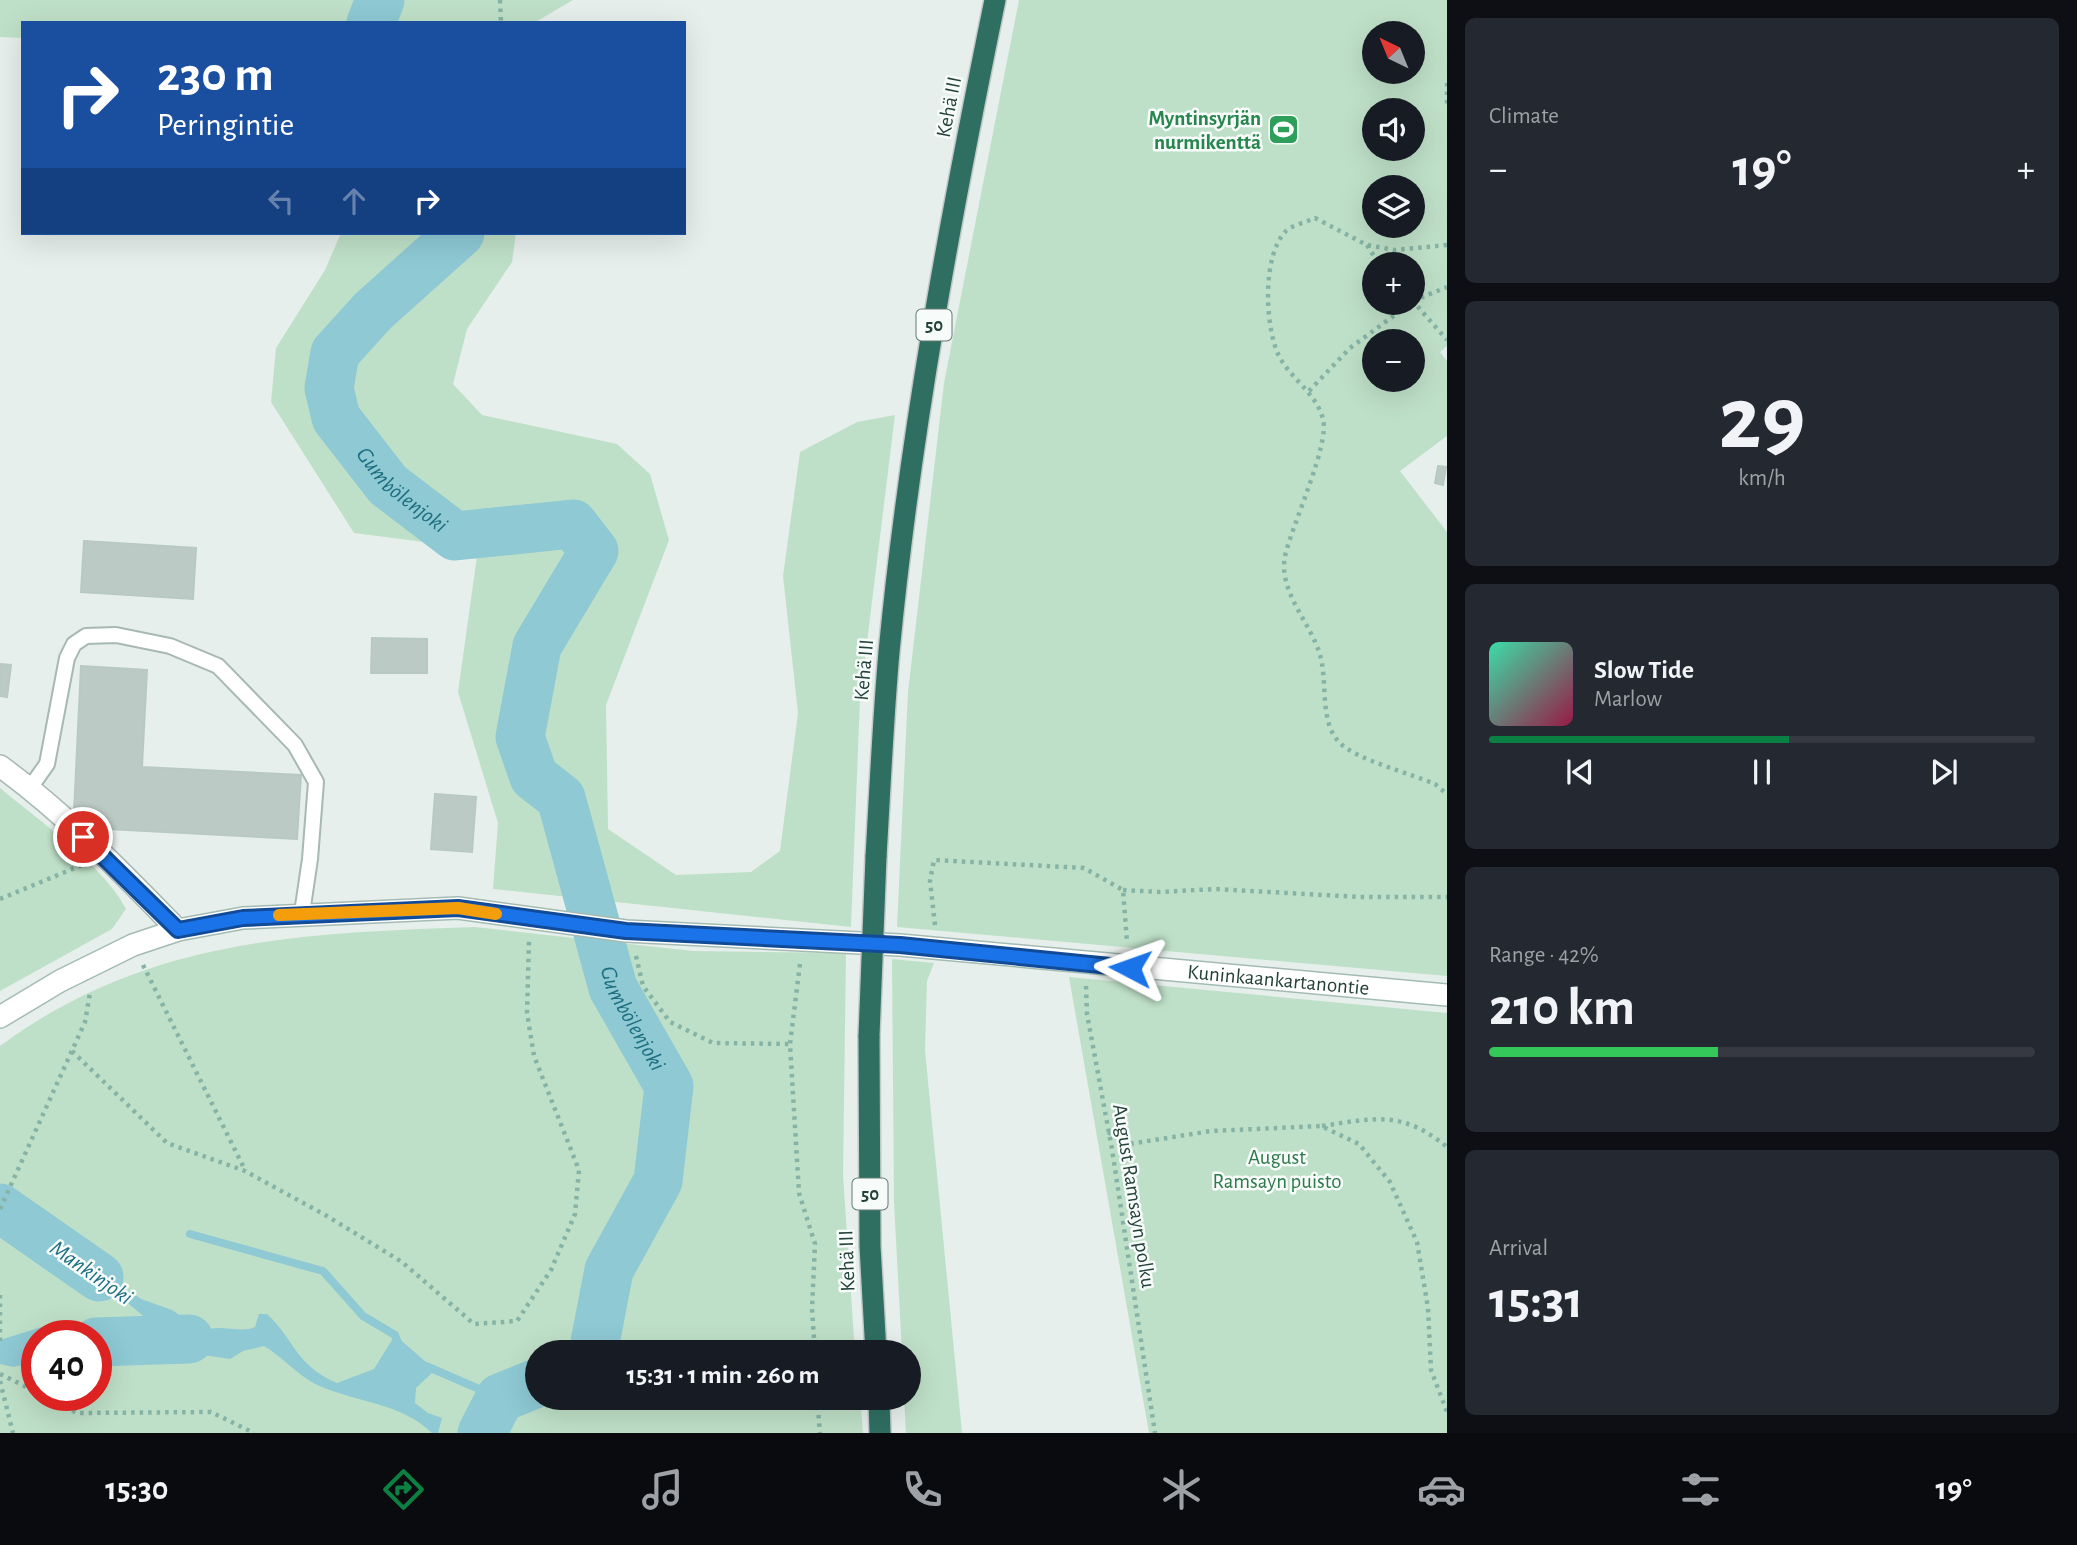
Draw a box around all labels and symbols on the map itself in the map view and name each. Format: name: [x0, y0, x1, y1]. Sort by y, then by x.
north arrow: [1362, 21, 1424, 84]
street label: Kehä III: [933, 75, 965, 139]
place label: Myntinsyrjän nurmikenttä: [1148, 108, 1261, 153]
sports icon: Myntinsyrjän nurmikenttä: [1267, 113, 1301, 147]
road number: 50: [916, 310, 951, 340]
water label: Gumbölenjoki: [352, 443, 451, 537]
street label: Kehä III: [851, 638, 877, 702]
pin: [53, 807, 113, 867]
position arrow: [1093, 931, 1167, 1005]
street label: Kuninkaankartanontie: [1187, 961, 1370, 998]
water label: Gumbölenjoki: [596, 964, 669, 1075]
street label: August Ramsayn polku: [1109, 1103, 1159, 1290]
park label: August Ramsayn puisto: [1213, 1147, 1341, 1192]
road number: 50: [852, 1178, 888, 1210]
street label: Kehä III: [835, 1230, 859, 1292]
water label: Mankinjoki: [46, 1236, 136, 1310]
speed limit sign: 40: [21, 1320, 112, 1411]

